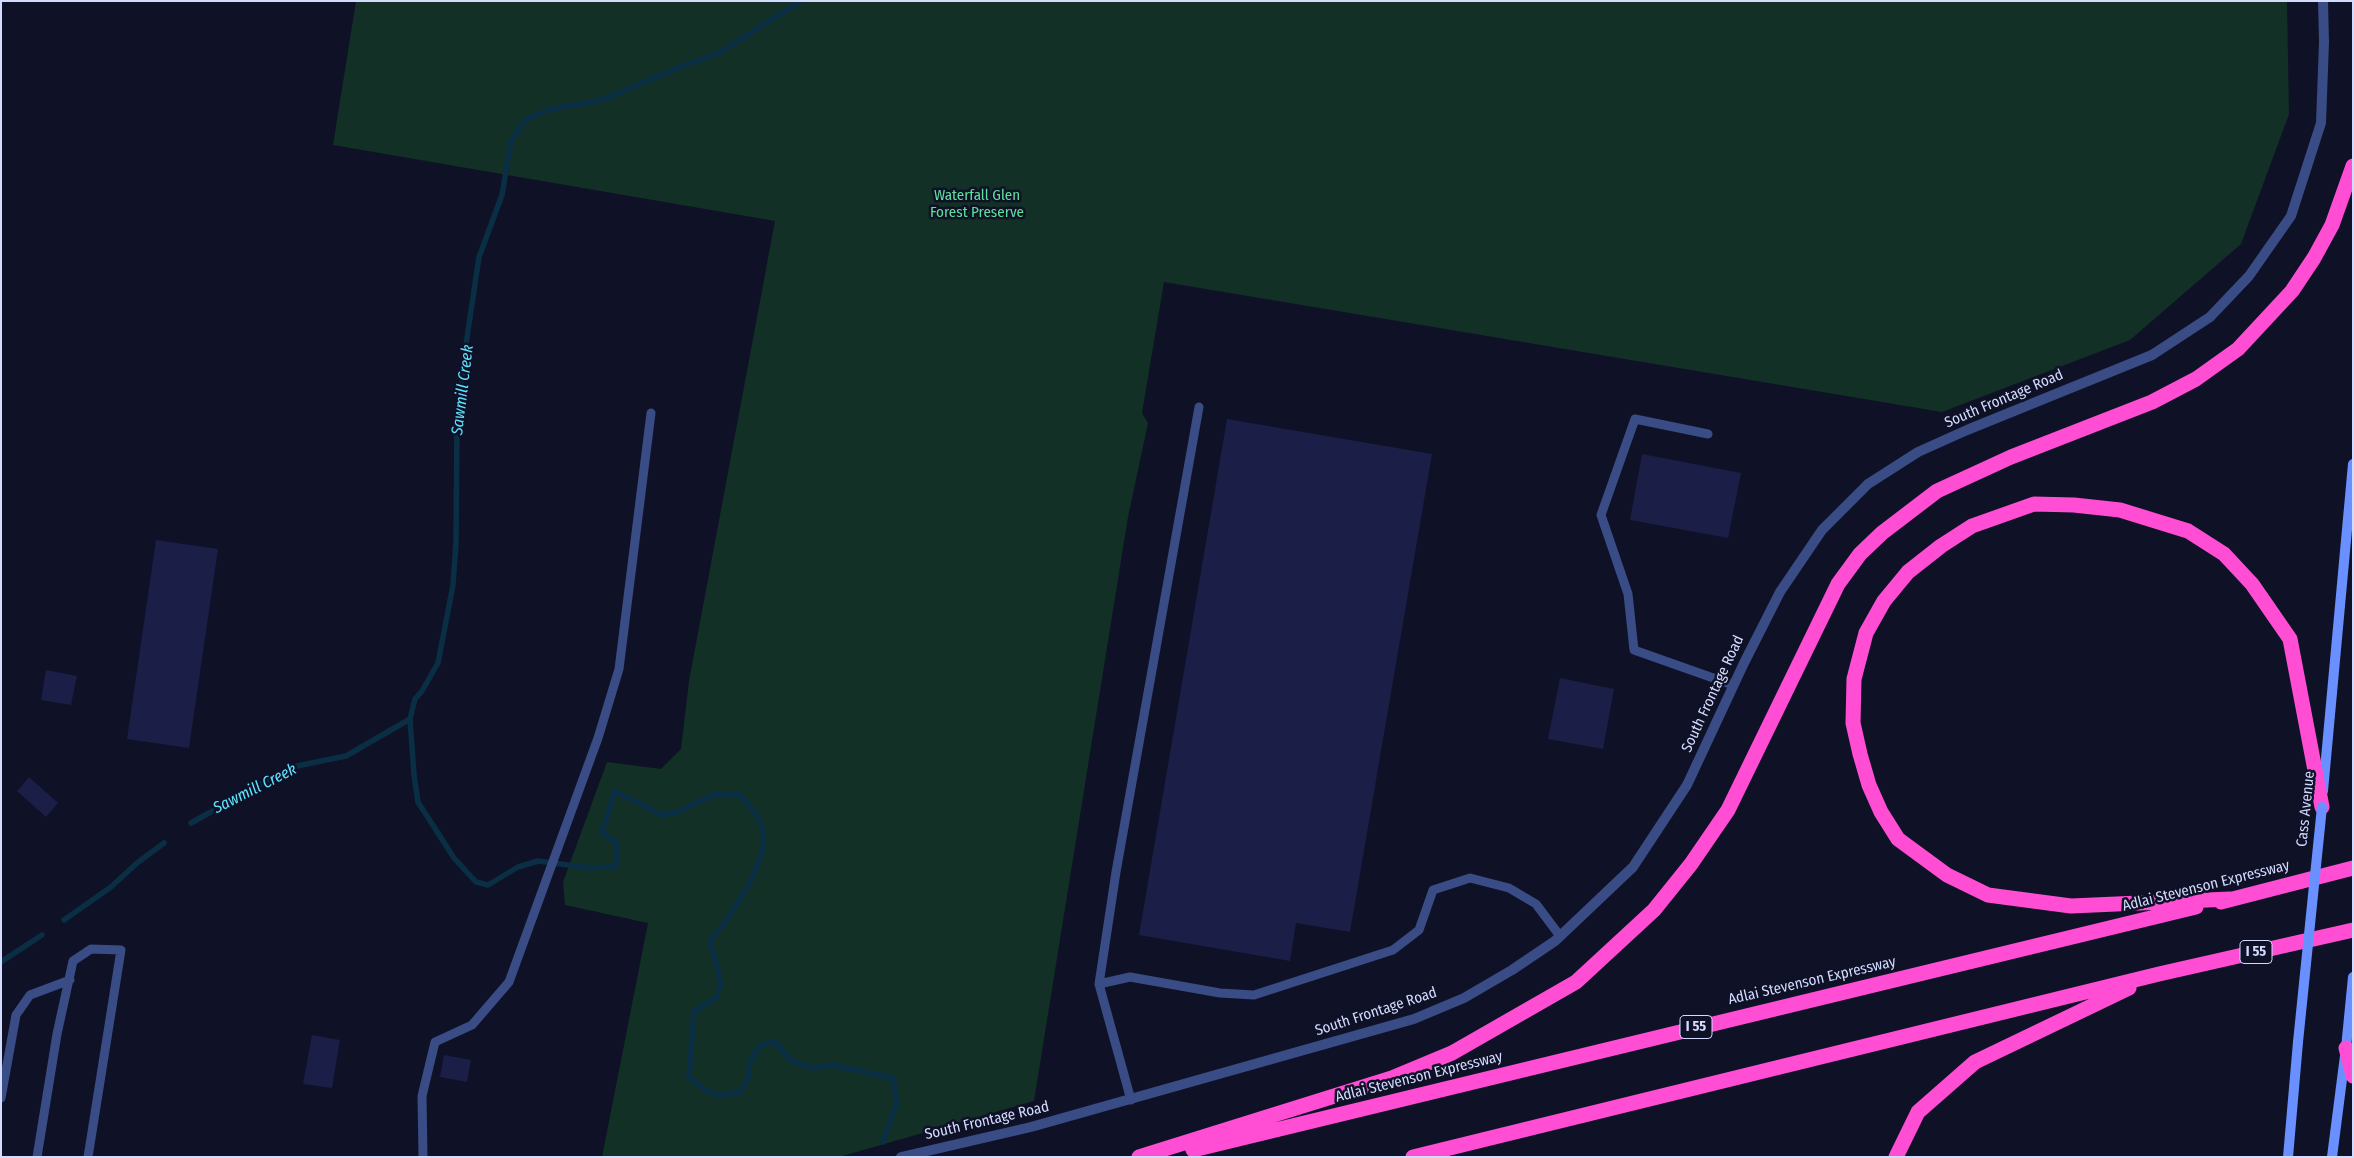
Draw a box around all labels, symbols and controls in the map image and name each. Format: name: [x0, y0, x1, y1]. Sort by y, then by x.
park label: Waterfall Glen Forest Preserve: [930, 187, 1024, 222]
water label: Sawmill Creek: [448, 344, 478, 436]
street label: South Frontage Road: [1942, 366, 2066, 432]
street label: South Frontage Road: [1678, 633, 1748, 755]
water label: Sawmill Creek: [210, 760, 300, 818]
street label: Cass Avenue: [2293, 770, 2319, 848]
street label: Adlai Stevenson Expressway: [2121, 857, 2291, 915]
road number: I 55: [2240, 940, 2272, 964]
street label: Adlai Stevenson Expressway: [1726, 953, 1898, 1009]
street label: South Frontage Road: [1313, 984, 1439, 1040]
road number: I 55: [1680, 1016, 1712, 1038]
street label: Adlai Stevenson Expressway: [1334, 1048, 1504, 1106]
street label: South Frontage Road: [923, 1098, 1051, 1144]

